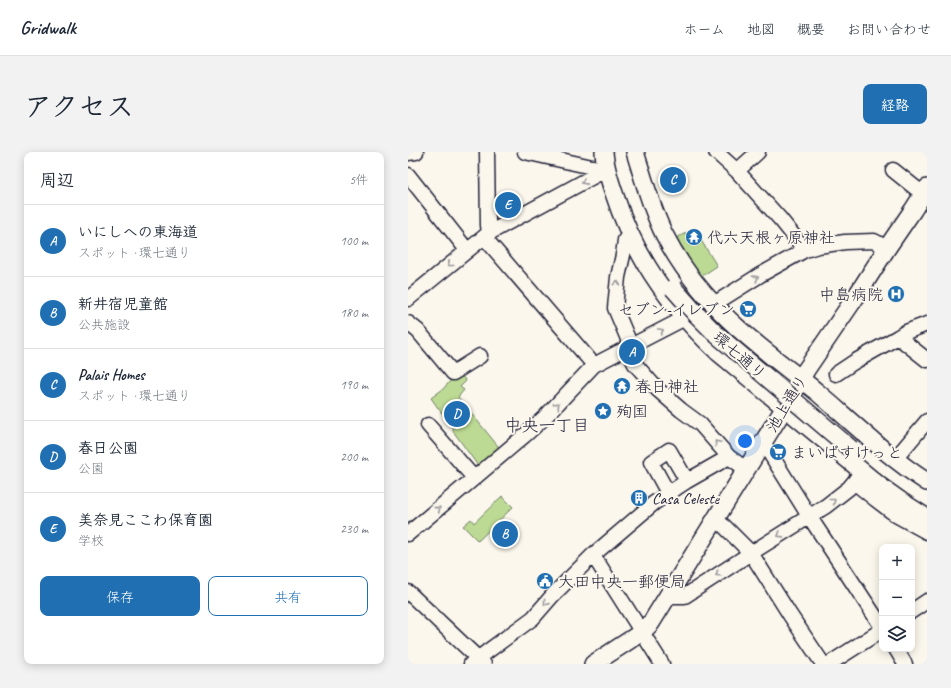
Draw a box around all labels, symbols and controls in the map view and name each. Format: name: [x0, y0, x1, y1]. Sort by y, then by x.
text: Gridwalk: [20, 16, 76, 40]
text: ホーム: [684, 21, 725, 38]
text: 地図: [747, 21, 775, 38]
text: 概要: [797, 21, 825, 38]
text: お問い合わせ: [847, 21, 931, 38]
button: 経路: [863, 84, 927, 124]
text: アクセス: [24, 89, 134, 124]
pin: C: [660, 165, 686, 195]
text: 周辺: [40, 170, 74, 191]
text: 5件: [349, 172, 368, 188]
one-way arrow: [581, 177, 588, 184]
pin: E: [495, 190, 521, 220]
text: いにしへの東海道: [78, 223, 198, 242]
temple icon: 代六天根ヶ原神社: [684, 227, 704, 247]
place label: 代六天根ヶ原神社: [707, 228, 835, 248]
text: A: [50, 233, 56, 249]
text: 100 m: [340, 233, 368, 249]
text: スポット · 環七通り: [78, 245, 191, 261]
one-way arrow: [448, 260, 455, 267]
one-way arrow: [752, 275, 759, 283]
one-way arrow: [613, 280, 622, 286]
hospital icon: 中島病院: [886, 284, 906, 304]
place label: 中島病院: [819, 285, 883, 305]
text: 新井宿児童館: [78, 295, 168, 314]
supermarket icon: セブン-イレブン: [738, 299, 758, 319]
place label: セブン-イレブン: [618, 300, 735, 320]
text: B: [50, 305, 56, 321]
text: 180 m: [340, 305, 368, 321]
text: 公共施設: [78, 317, 130, 333]
street label: 環七通り: [709, 327, 770, 384]
one-way arrow: [657, 328, 664, 336]
pin: A: [619, 337, 645, 367]
text: Palais Homes: [78, 366, 145, 385]
street label: 池上通り: [762, 371, 812, 436]
temple icon: 春日神社: [612, 376, 632, 396]
text: C: [50, 377, 56, 393]
text: 190 m: [340, 377, 368, 393]
place label: 春日神社: [635, 377, 699, 397]
text: スポット · 環七通り: [78, 388, 191, 404]
pin: D: [444, 399, 470, 429]
place icon: 殉国: [593, 401, 613, 421]
one-way arrow: [552, 402, 559, 410]
place label: 殉国: [616, 402, 648, 422]
district label: 中央一丁目: [505, 415, 590, 436]
your location: [735, 431, 755, 451]
text: 春日公園: [78, 439, 138, 458]
one-way arrow: [715, 441, 722, 448]
supermarket icon: まいばすけっと: [768, 442, 788, 462]
place label: まいばすけっと: [791, 443, 903, 463]
text: D: [49, 449, 57, 465]
text: 200 m: [340, 449, 368, 465]
text: 公園: [78, 461, 104, 477]
building icon: Casa Celeste: [629, 488, 649, 508]
place label: Casa Celeste: [652, 489, 721, 509]
one-way arrow: [828, 498, 835, 505]
one-way arrow: [433, 506, 440, 513]
text: 美奈見ここわ保育園: [78, 511, 213, 530]
pin: B: [492, 519, 518, 549]
text: E: [50, 521, 56, 537]
text: 230 m: [340, 521, 368, 537]
one-way arrow: [777, 530, 784, 537]
text: 学校: [78, 533, 104, 549]
map controls: [879, 544, 915, 652]
button: +: [879, 544, 915, 580]
one-way arrow: [715, 569, 722, 577]
public building icon: 大田中央一郵便局: [535, 571, 555, 591]
place label: 大田中央一郵便局: [558, 572, 686, 592]
button: 保存: [40, 576, 200, 616]
button: 共有: [208, 576, 368, 616]
button: −: [879, 580, 915, 616]
one-way arrow: [544, 599, 551, 606]
button: layers: [879, 616, 915, 652]

